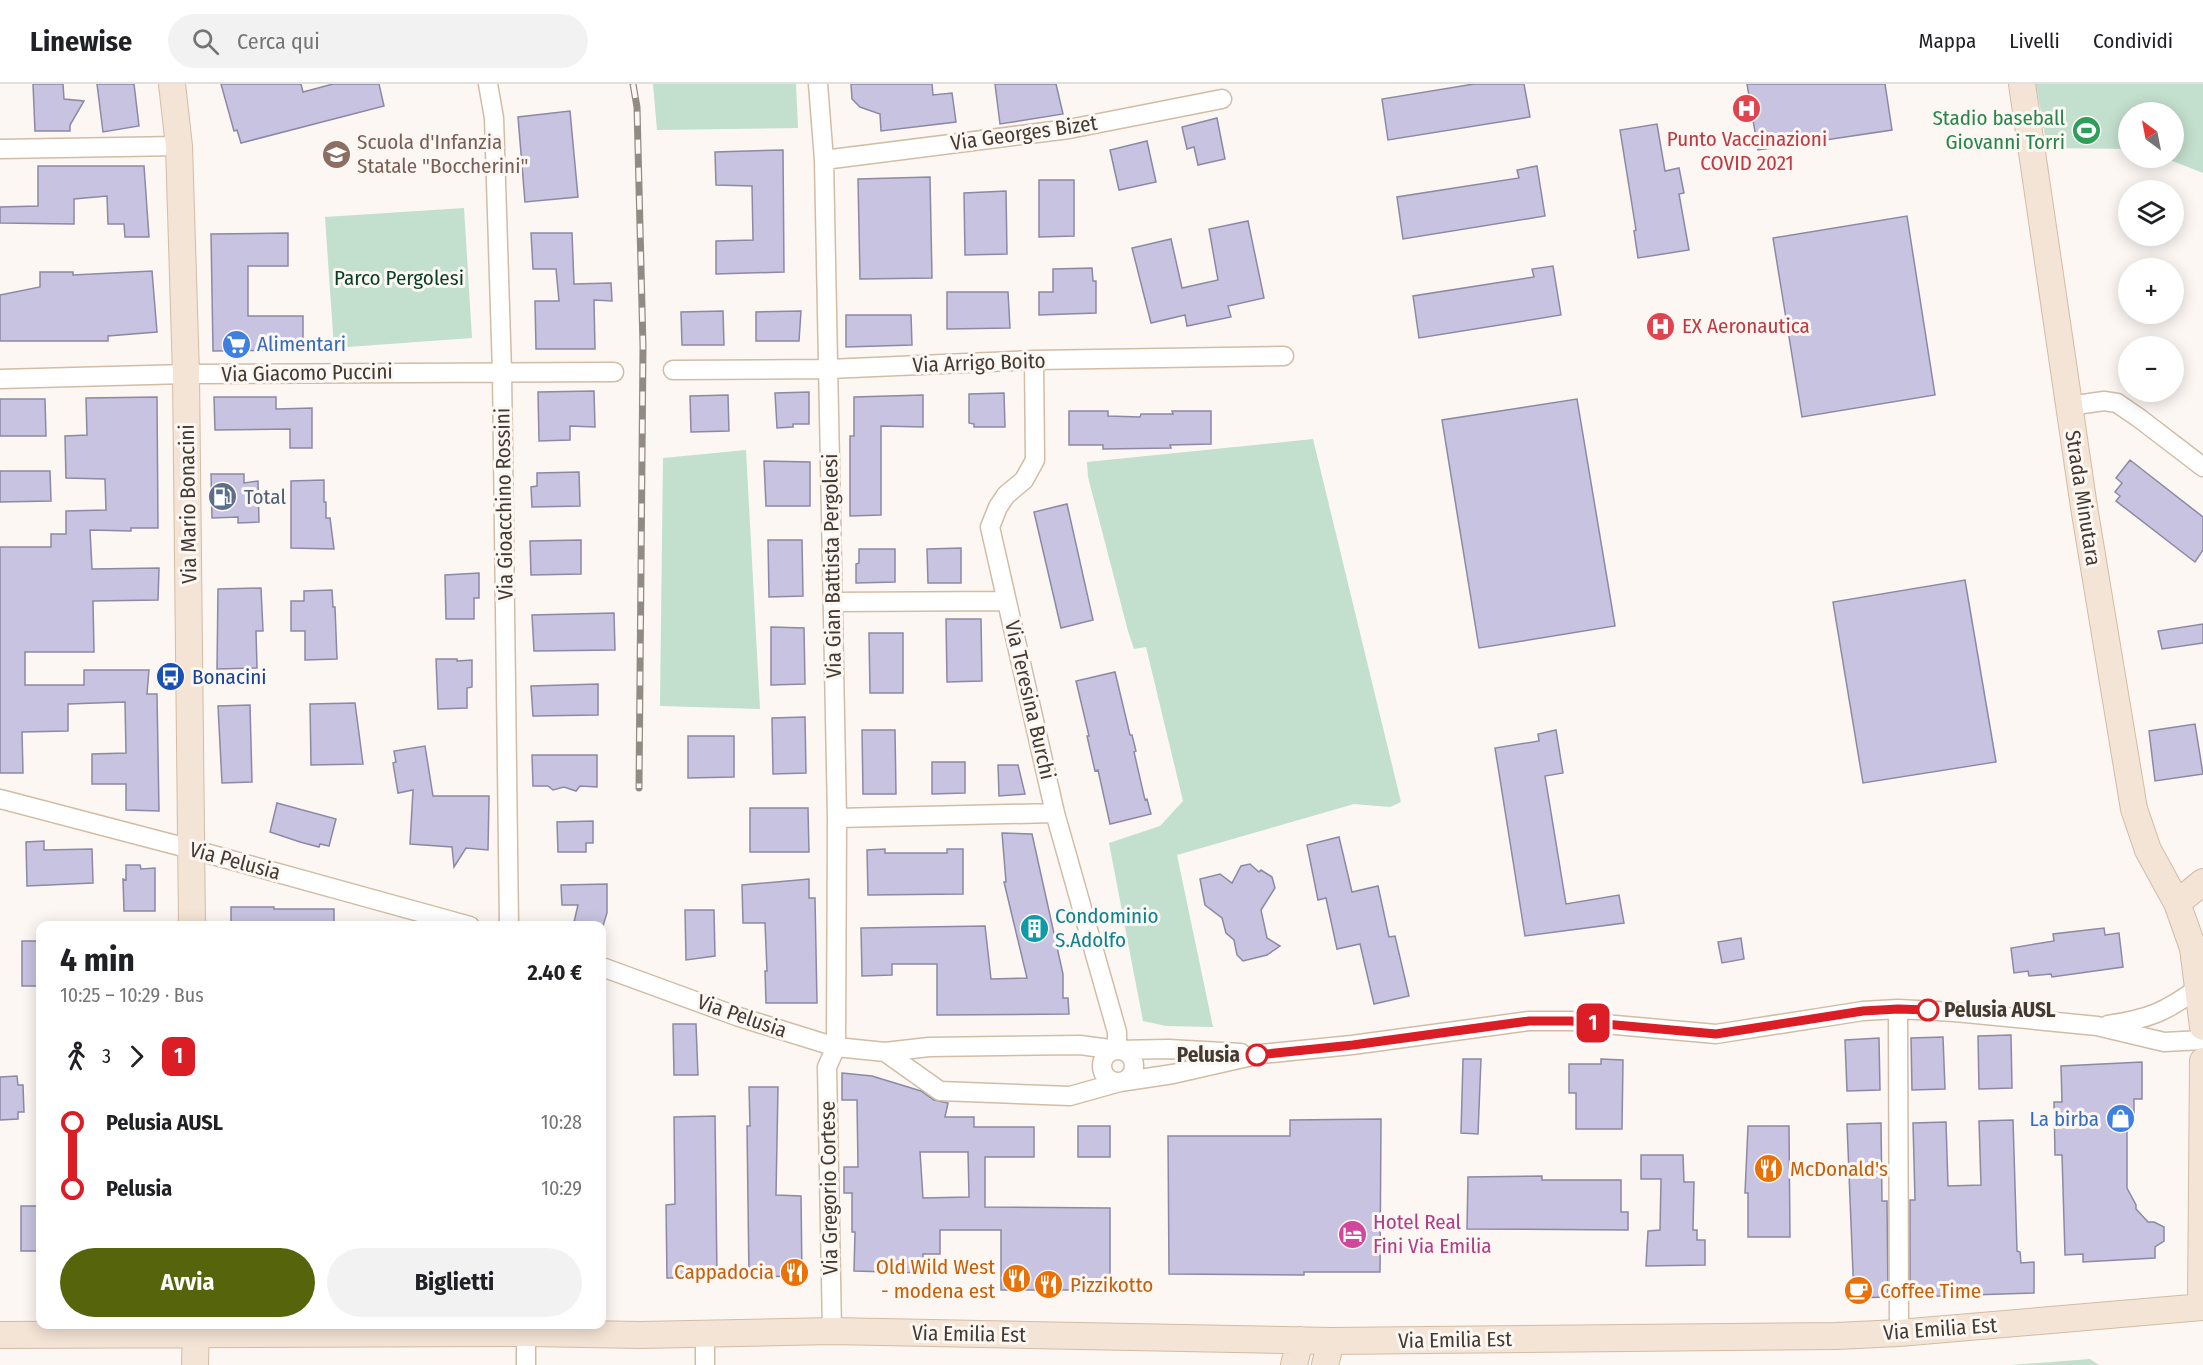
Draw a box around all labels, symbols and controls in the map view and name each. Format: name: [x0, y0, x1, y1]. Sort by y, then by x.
search box: [168, 14, 588, 68]
text: Linewise: [30, 25, 132, 58]
icon: search: [189, 25, 222, 58]
text: Cerca qui: [237, 28, 320, 55]
text: Mappa: [1919, 28, 1976, 54]
text: Livelli: [2009, 28, 2060, 54]
text: Condividi: [2093, 28, 2173, 54]
hospital icon: Punto Vaccinazioni COVID 2021: [1731, 92, 1763, 124]
north arrow: [2118, 102, 2184, 168]
map controls: [2118, 102, 2184, 402]
place label: Stadio baseball Giovanni Torri: [1932, 105, 2065, 155]
street label: Via Georges Bizet: [949, 110, 1099, 156]
sports icon: Stadio baseball Giovanni Torri: [2070, 114, 2102, 146]
place label: Punto Vaccinazioni COVID 2021: [1667, 126, 1827, 176]
place label: Scuola d'Infanzia Statale "Boccherini": [357, 129, 528, 179]
school or university icon: Scuola d'Infanzia Statale "Boccherini": [320, 138, 352, 170]
button: layers: [2118, 180, 2184, 246]
button: +: [2118, 258, 2184, 324]
park label: Parco Pergolesi: [334, 265, 464, 291]
hospital icon: EX Aeronautica: [1645, 310, 1677, 342]
place label: EX Aeronautica: [1682, 313, 1810, 339]
supermarket icon: Alimentari: [220, 328, 252, 360]
place label: Alimentari: [257, 331, 346, 357]
button: −: [2118, 336, 2184, 402]
street label: Via Arrigo Boito: [912, 348, 1046, 378]
street label: Via Giacomo Puccini: [221, 359, 393, 387]
street label: Via Gioacchino Rossini: [489, 408, 519, 600]
street label: Via Mario Bonacini: [174, 424, 202, 584]
street label: Strada Minutara: [2059, 428, 2107, 568]
street label: Via Gian Battista Pergolesi: [817, 453, 847, 679]
fuel station icon: Total: [207, 481, 239, 513]
place label: Total: [244, 484, 286, 510]
street label: Via Teresina Burchi: [999, 618, 1061, 782]
bus stop icon: Bonacini: [155, 661, 187, 693]
place label: Bonacini: [192, 664, 267, 690]
street label: Via Pelusia: [187, 836, 283, 886]
place label: Condominio S.Adolfo: [1055, 903, 1159, 953]
building icon: Condominio S.Adolfo: [1018, 912, 1050, 944]
text: 4 min: [60, 940, 135, 980]
text: 2.40 €: [528, 959, 582, 986]
text: 10:25 – 10:29 · Bus: [60, 983, 204, 1007]
street label: Via Pelusia: [694, 989, 790, 1043]
place label: Pelusia AUSL: [1944, 997, 2056, 1023]
marker: Pelusia AUSL: [1917, 999, 1939, 1021]
line badge: 1: [1574, 1004, 1612, 1042]
text: 1: [1589, 1010, 1597, 1036]
icon: walk: [60, 1040, 93, 1073]
icon: forward: [120, 1040, 153, 1073]
place label: Pelusia: [1177, 1042, 1240, 1068]
text: 1: [174, 1043, 183, 1069]
text: 3: [102, 1044, 111, 1068]
marker: Pelusia: [1246, 1044, 1268, 1066]
street label: Via Gregorio Cortese: [814, 1101, 844, 1275]
shop icon: La birba: [2104, 1103, 2136, 1135]
place label: La birba: [2030, 1106, 2099, 1132]
text: Pelusia AUSL: [106, 1109, 223, 1136]
text: 10:28: [541, 1110, 582, 1134]
restaurant icon: McDonald's: [1753, 1153, 1785, 1185]
place label: McDonald's: [1790, 1156, 1888, 1182]
text: Pelusia: [106, 1175, 172, 1202]
text: 10:29: [541, 1176, 582, 1200]
place label: Hotel Real Fini Via Emilia: [1373, 1209, 1492, 1259]
hotel icon: Hotel Real Fini Via Emilia: [1336, 1218, 1368, 1250]
button: Avvia: [60, 1248, 315, 1317]
button: Biglietti: [327, 1248, 582, 1317]
place label: Old Wild West - modena est: [876, 1254, 995, 1304]
restaurant icon: Cappadocia: [779, 1256, 811, 1288]
place label: Cappadocia: [674, 1259, 774, 1285]
restaurant icon: Old Wild West - modena est: [1000, 1263, 1032, 1295]
restaurant icon: Pizzikotto: [1033, 1269, 1065, 1301]
place label: Pizzikotto: [1070, 1272, 1153, 1298]
cafe icon: Coffee Time: [1843, 1275, 1875, 1307]
place label: Coffee Time: [1880, 1278, 1981, 1304]
street label: Via Emilia Est: [1882, 1312, 1998, 1346]
street label: Via Emilia Est: [912, 1320, 1026, 1348]
street label: Via Emilia Est: [1398, 1326, 1512, 1354]

